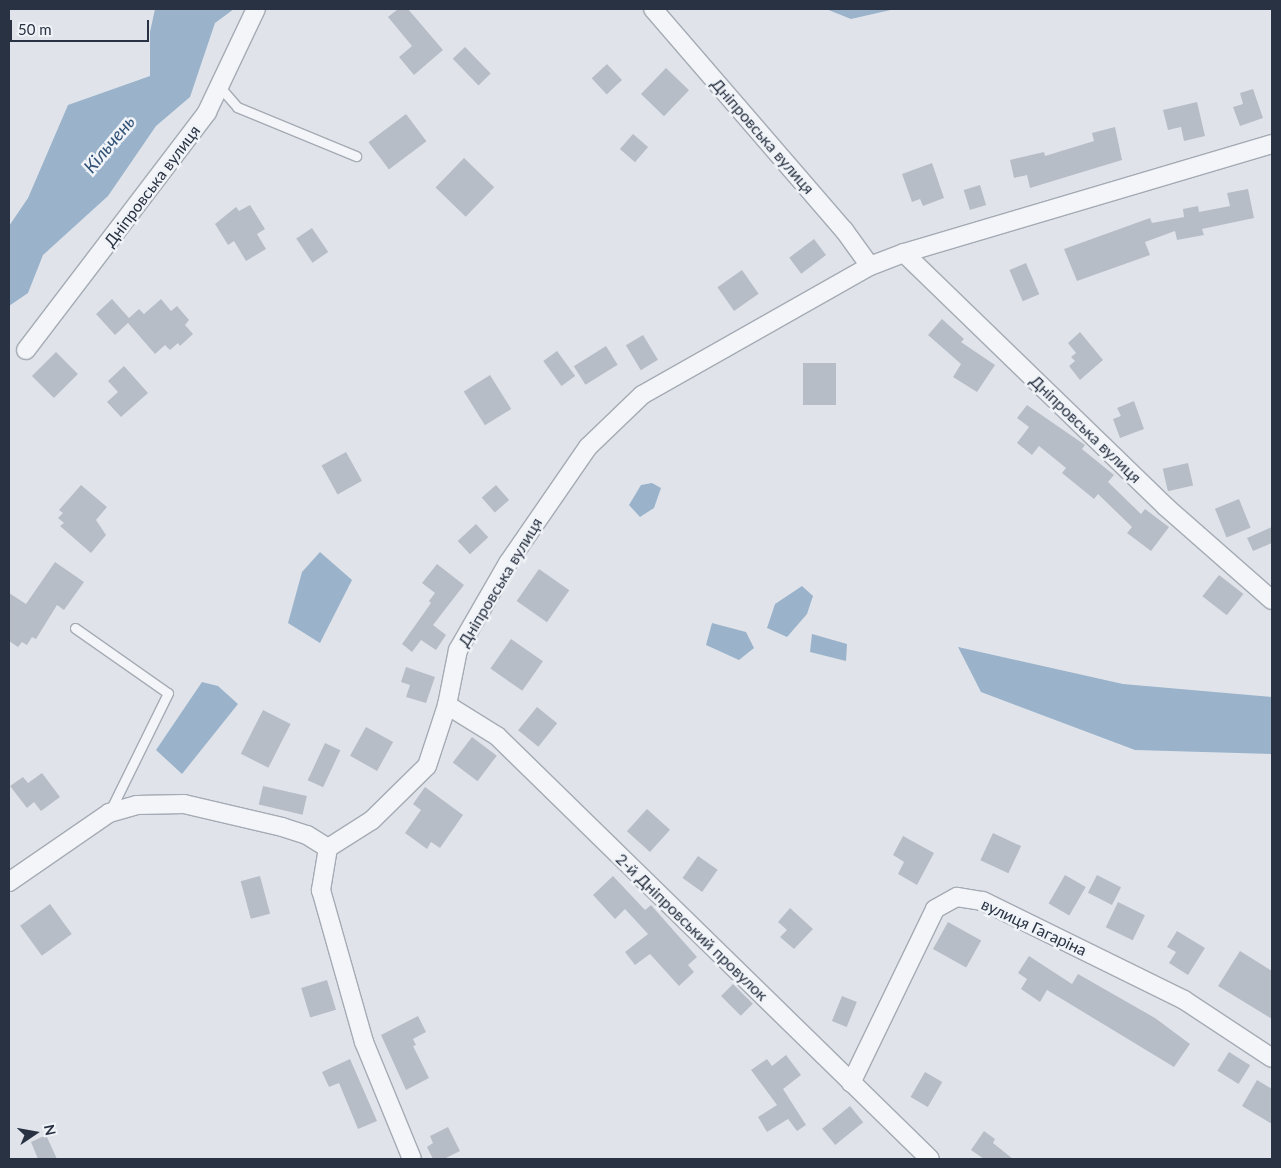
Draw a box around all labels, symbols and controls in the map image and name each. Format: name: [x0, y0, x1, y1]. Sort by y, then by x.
scale bar: [12, 10, 151, 42]
text: 50 m: [18, 20, 52, 38]
street label: Дніпровська вулиця: [707, 74, 819, 198]
water label: Кільчень: [79, 111, 139, 177]
street label: Дніпровська вулиця: [100, 121, 204, 251]
street label: Дніпровська вулиця: [1026, 371, 1146, 487]
street label: Дніпровська вулиця: [454, 514, 546, 650]
street label: 2-й Дніпровський провулок: [612, 849, 772, 1005]
street label: вулиця Гагаріна: [978, 894, 1090, 960]
north arrow: [10, 1108, 60, 1158]
text: N: [41, 1123, 60, 1137]

